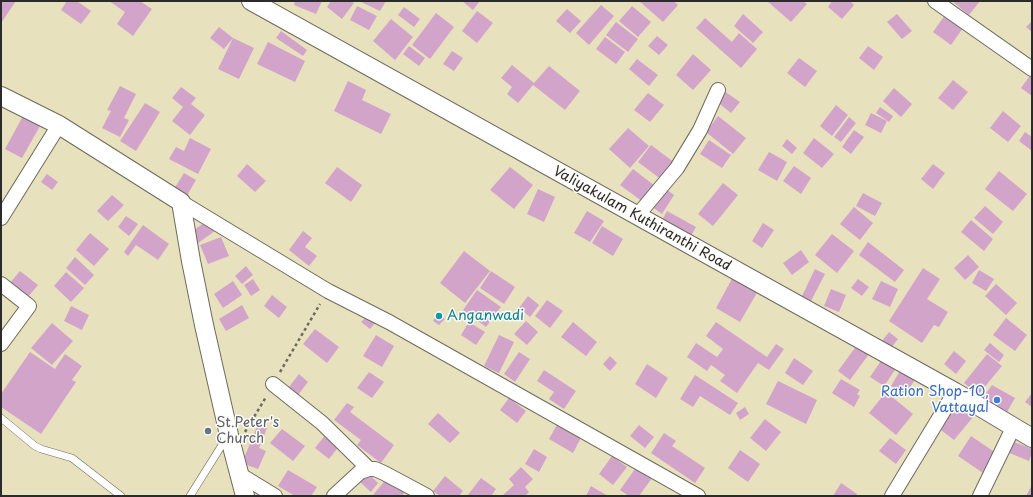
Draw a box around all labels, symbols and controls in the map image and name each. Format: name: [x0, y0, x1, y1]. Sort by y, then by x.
street label: Valiyakulam Kuthiranthi Road: [550, 163, 734, 275]
place label: Anganwadi: [447, 308, 524, 324]
marker: Anganwadi: [434, 311, 444, 321]
place label: Ration Shop-10, Vattayal: [881, 384, 989, 416]
marker: Ration Shop-10, Vattayal: [992, 395, 1002, 405]
place label: St.Peter's Church: [216, 415, 279, 448]
marker: St.Peter's Church: [203, 426, 213, 436]

